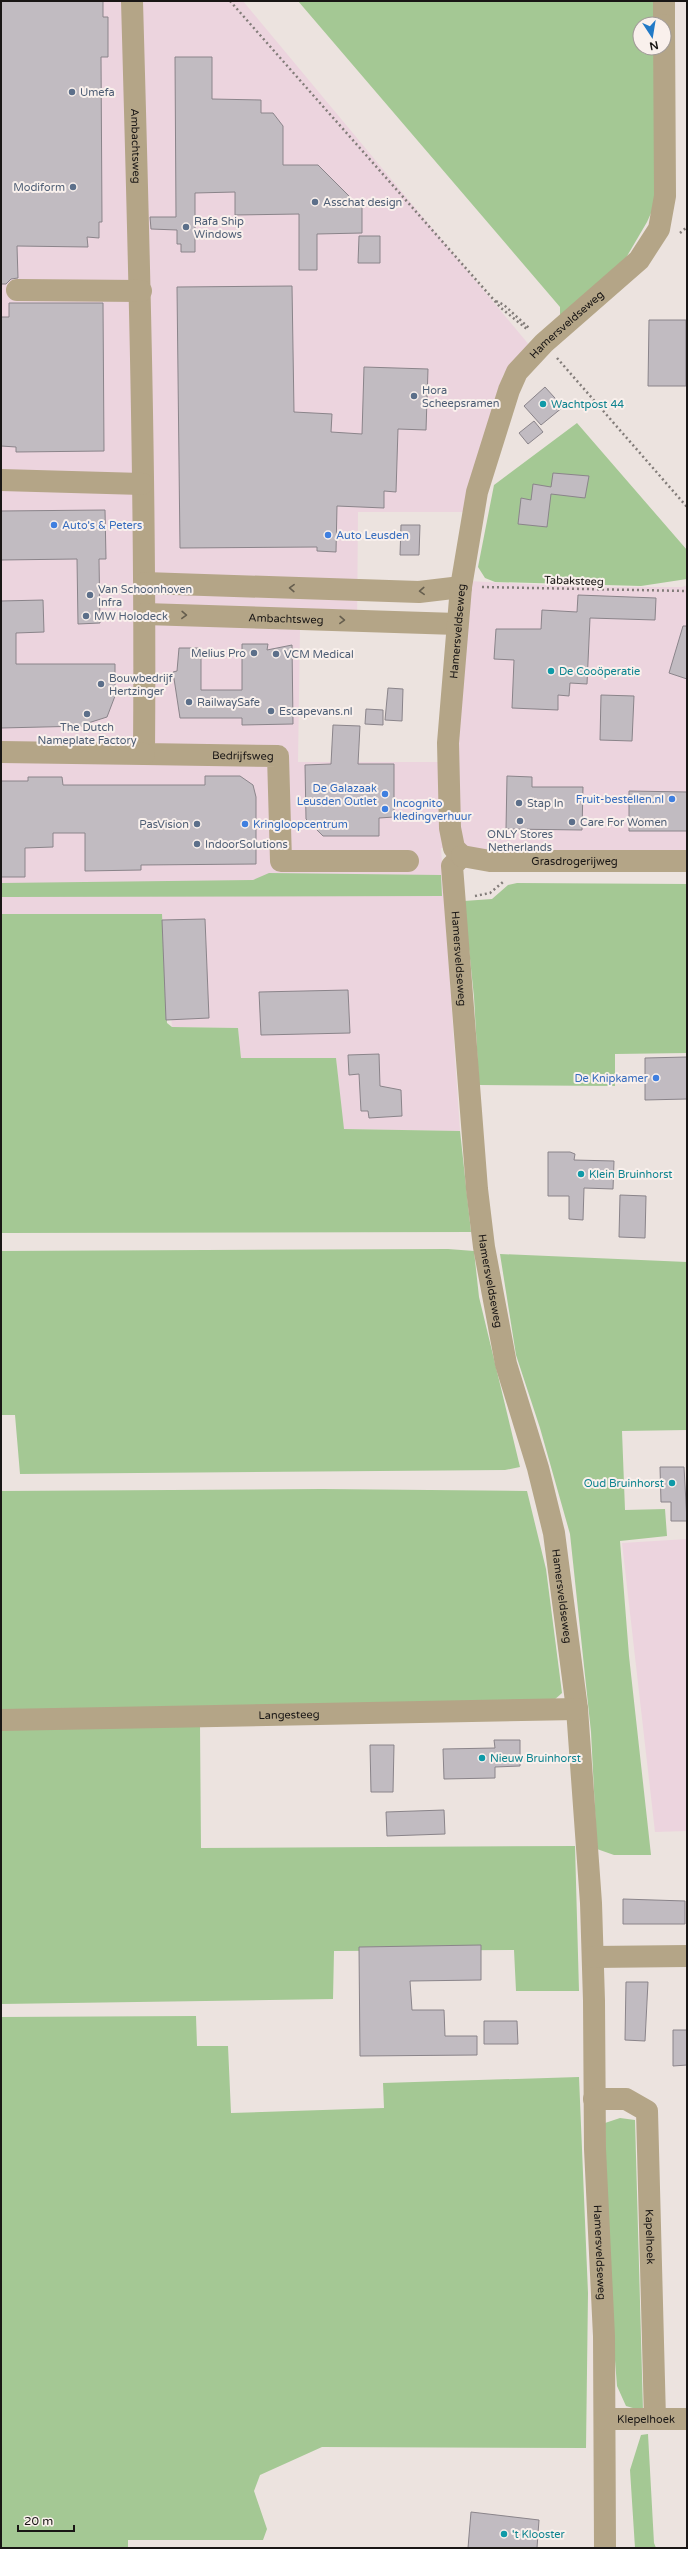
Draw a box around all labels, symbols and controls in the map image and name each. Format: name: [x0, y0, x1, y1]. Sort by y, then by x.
north arrow: [632, 16, 672, 56]
text: N: [648, 38, 660, 53]
place label: Umefa: [80, 86, 115, 99]
marker: Umefa: [67, 87, 77, 97]
street label: Ambachtsweg: [128, 108, 143, 184]
place label: Modiform: [13, 181, 65, 194]
marker: Modiform: [68, 182, 78, 192]
place label: Asschat design: [323, 196, 402, 209]
marker: Asschat design: [310, 197, 320, 207]
place label: Rafa Ship Windows: [194, 215, 244, 241]
marker: Rafa Ship Windows: [181, 222, 191, 232]
street label: Hamersveldseweg: [527, 288, 606, 361]
place label: Hora Scheepsramen: [422, 384, 499, 410]
marker: Hora Scheepsramen: [409, 391, 419, 401]
place label: Wachtpost 44: [551, 398, 624, 411]
marker: Wachtpost 44: [538, 399, 548, 409]
place label: Auto's & Peters: [62, 519, 142, 532]
marker: Auto's & Peters: [49, 520, 59, 530]
place label: Auto Leusden: [336, 529, 409, 542]
marker: Auto Leusden: [323, 530, 333, 540]
street label: Tabaksteeg: [544, 573, 604, 589]
place label: Van Schoonhoven Infra: [98, 583, 192, 609]
one-way arrow: [289, 583, 295, 592]
street label: Hamersveldseweg: [447, 583, 468, 679]
one-way arrow: [419, 587, 425, 596]
marker: Van Schoonhoven Infra: [85, 590, 95, 600]
place label: MW Holodeck: [94, 610, 168, 623]
marker: MW Holodeck: [81, 611, 91, 621]
one-way arrow: [181, 611, 187, 619]
street label: Ambachtsweg: [248, 611, 324, 626]
one-way arrow: [339, 616, 345, 625]
place label: Melius Pro: [191, 647, 246, 660]
marker: Melius Pro: [249, 648, 259, 658]
place label: VCM Medical: [284, 648, 354, 661]
marker: VCM Medical: [271, 649, 281, 659]
place label: De Cooöperatie: [559, 665, 640, 678]
marker: De Cooöperatie: [546, 666, 556, 676]
place label: Bouwbedrijf Hertzinger: [109, 672, 174, 698]
marker: Bouwbedrijf Hertzinger: [96, 679, 106, 689]
place label: RailwaySafe: [197, 696, 260, 709]
marker: RailwaySafe: [184, 697, 194, 707]
place label: Escapevans.nl: [279, 705, 353, 718]
marker: Escapevans.nl: [266, 706, 276, 716]
marker: The Dutch Nameplate Factory: [82, 709, 92, 719]
place label: The Dutch Nameplate Factory: [37, 721, 137, 747]
street label: Bedrijfsweg: [212, 749, 274, 762]
place label: De Galazaak Leusden Outlet: [297, 782, 377, 808]
marker: De Galazaak Leusden Outlet: [380, 789, 390, 799]
place label: Fruit-bestellen.nl: [576, 793, 664, 806]
marker: Fruit-bestellen.nl: [667, 794, 677, 804]
place label: Incognito kledingverhuur: [393, 797, 473, 823]
place label: Stap In: [527, 797, 563, 810]
marker: Stap In: [514, 798, 524, 808]
marker: Incognito kledingverhuur: [380, 804, 390, 814]
marker: ONLY Stores Netherlands: [515, 816, 525, 826]
place label: Care For Women: [580, 816, 667, 829]
marker: Care For Women: [567, 817, 577, 827]
place label: PasVision: [139, 818, 189, 831]
place label: Kringloopcentrum: [253, 818, 348, 831]
marker: PasVision: [192, 819, 202, 829]
marker: Kringloopcentrum: [240, 819, 250, 829]
place label: ONLY Stores Netherlands: [487, 828, 553, 854]
place label: IndoorSolutions: [205, 838, 288, 851]
marker: IndoorSolutions: [192, 839, 202, 849]
street label: Grasdrogerijweg: [531, 855, 618, 868]
street label: Hamersveldseweg: [449, 911, 469, 1007]
place label: De Knipkamer: [575, 1072, 649, 1085]
marker: De Knipkamer: [651, 1073, 661, 1083]
place label: Klein Bruinhorst: [589, 1168, 673, 1181]
marker: Klein Bruinhorst: [576, 1169, 586, 1179]
street label: Hamersveldseweg: [476, 1233, 506, 1329]
place label: Oud Bruinhorst: [584, 1477, 664, 1490]
marker: Oud Bruinhorst: [667, 1478, 677, 1488]
street label: Hamersveldseweg: [550, 1548, 575, 1644]
street label: Langesteeg: [258, 1707, 320, 1722]
place label: Nieuw Bruinhorst: [490, 1752, 581, 1765]
marker: Nieuw Bruinhorst: [477, 1753, 487, 1763]
street label: Hamersveldseweg: [591, 2205, 609, 2300]
street label: Kapelhoek: [643, 2209, 657, 2265]
street label: Klepelhoek: [617, 2413, 675, 2426]
scale bar: [18, 2507, 74, 2533]
text: 20 m: [24, 2514, 53, 2528]
place label: 't Klooster: [512, 2528, 566, 2541]
marker: 't Klooster: [499, 2529, 509, 2539]

